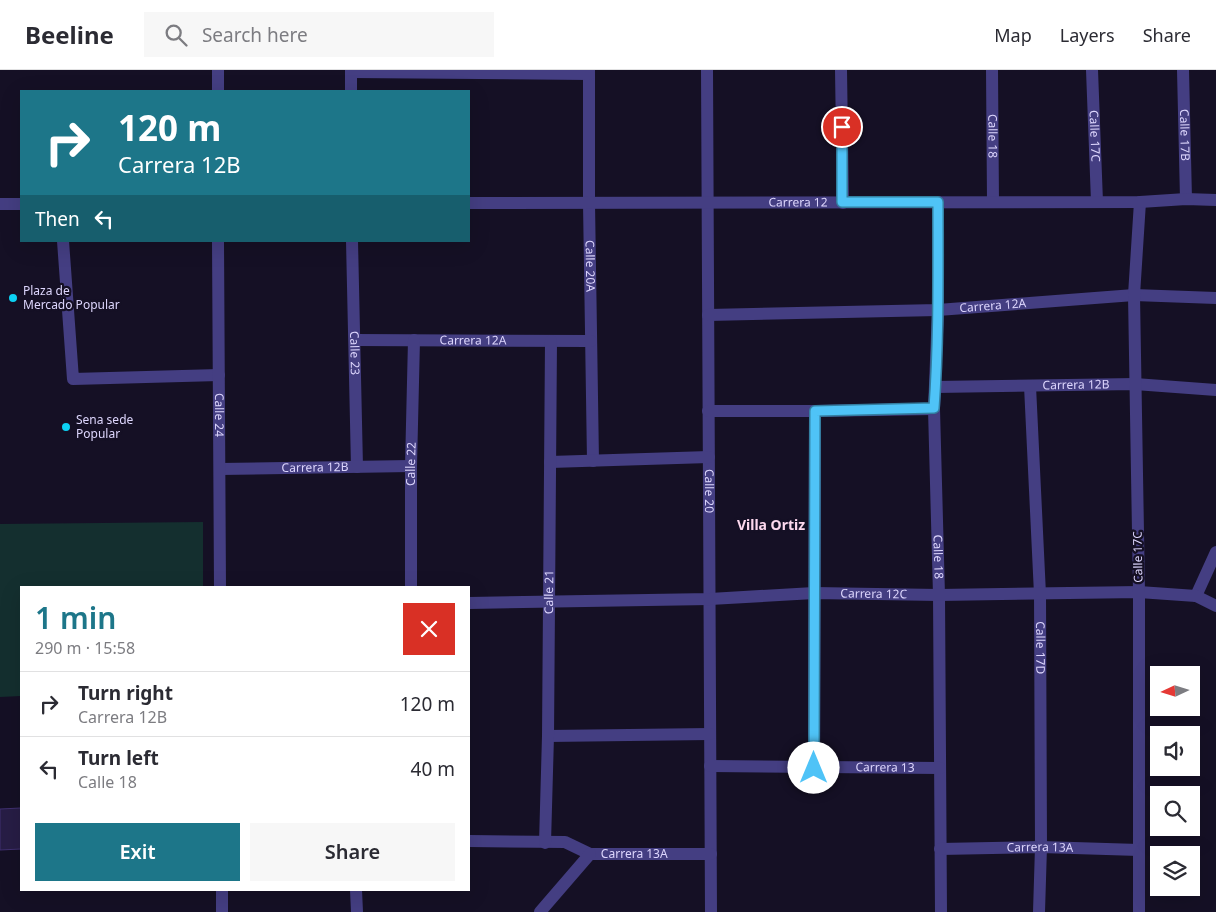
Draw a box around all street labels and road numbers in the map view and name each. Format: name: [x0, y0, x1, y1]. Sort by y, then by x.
street label: Calle 17B: [1176, 109, 1194, 161]
street label: Calle 17C: [1086, 110, 1104, 163]
street label: Calle 18: [984, 114, 1002, 158]
street label: Carrera 12: [768, 193, 828, 211]
street label: Calle 20A: [582, 240, 599, 292]
street label: Carrera 12A: [959, 294, 1027, 316]
street label: Calle 23: [346, 331, 364, 375]
street label: Carrera 12A: [440, 331, 507, 349]
street label: Carrera 12B: [1042, 375, 1110, 393]
street label: Calle 24: [211, 393, 228, 437]
street label: Calle 22: [402, 442, 420, 486]
street label: Carrera 12B: [281, 458, 349, 476]
street label: Calle 20: [701, 469, 718, 513]
street label: Calle 17C: [1129, 531, 1146, 583]
street label: Calle 18: [929, 535, 948, 579]
street label: Calle 21: [540, 570, 557, 614]
street label: Carrera 12C: [840, 584, 908, 602]
street label: Calle 17D: [1032, 621, 1049, 675]
street label: Carrera 13: [855, 758, 915, 776]
street label: Carrera 13A: [1006, 838, 1074, 856]
street label: Carrera 13A: [601, 845, 668, 862]

